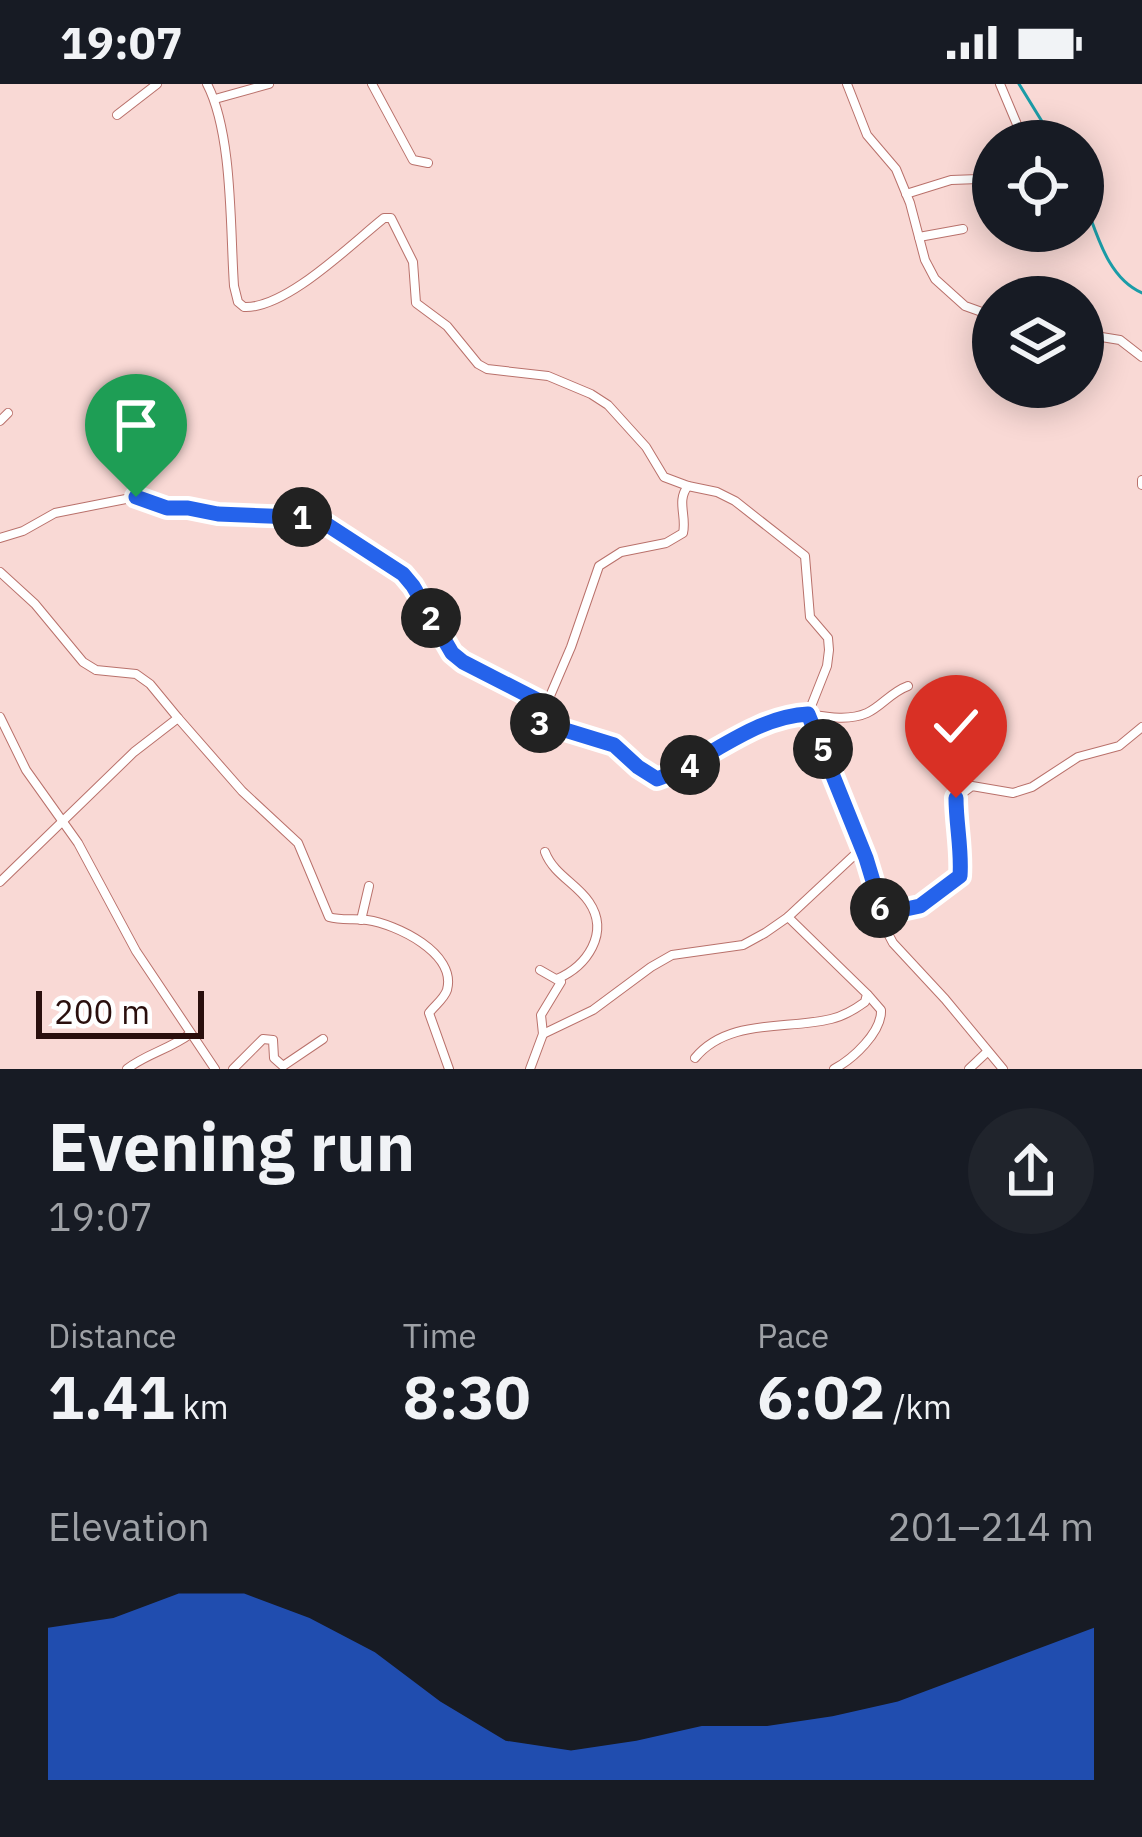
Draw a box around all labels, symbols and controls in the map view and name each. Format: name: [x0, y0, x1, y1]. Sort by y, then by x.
text: 19:07: [60, 13, 183, 71]
map controls: [972, 120, 1104, 408]
button: locate: [972, 120, 1104, 252]
button: layers: [972, 276, 1104, 408]
pin: [85, 374, 187, 497]
icon: arrive: [103, 392, 169, 458]
pin: 1: [272, 487, 332, 547]
text: 1: [292, 495, 312, 538]
pin: 2: [401, 588, 461, 648]
text: 2: [421, 596, 441, 639]
pin: [905, 675, 1007, 798]
pin: 3: [510, 693, 570, 753]
icon: check: [923, 693, 989, 759]
text: 3: [530, 701, 550, 744]
pin: 5: [793, 719, 853, 779]
text: 5: [813, 727, 833, 770]
pin: 4: [660, 735, 720, 795]
text: 4: [680, 743, 700, 786]
pin: 6: [850, 878, 910, 938]
text: 6: [870, 886, 890, 929]
scale bar: [36, 985, 204, 1038]
text: 200 m: [54, 990, 150, 1033]
text: Evening run: [48, 1103, 415, 1189]
button: share: [968, 1108, 1094, 1234]
text: 19:07: [48, 1191, 153, 1242]
text: Distance: [48, 1314, 177, 1357]
text: Time: [403, 1314, 477, 1357]
text: Pace: [757, 1314, 829, 1357]
text: 1.41: [48, 1357, 175, 1436]
text: 8:30: [403, 1357, 530, 1436]
text: 6:02: [757, 1357, 885, 1436]
text: km: [175, 1385, 229, 1428]
text: /km: [885, 1385, 952, 1428]
text: Elevation: [48, 1501, 210, 1552]
text: 201–214 m: [887, 1501, 1094, 1552]

